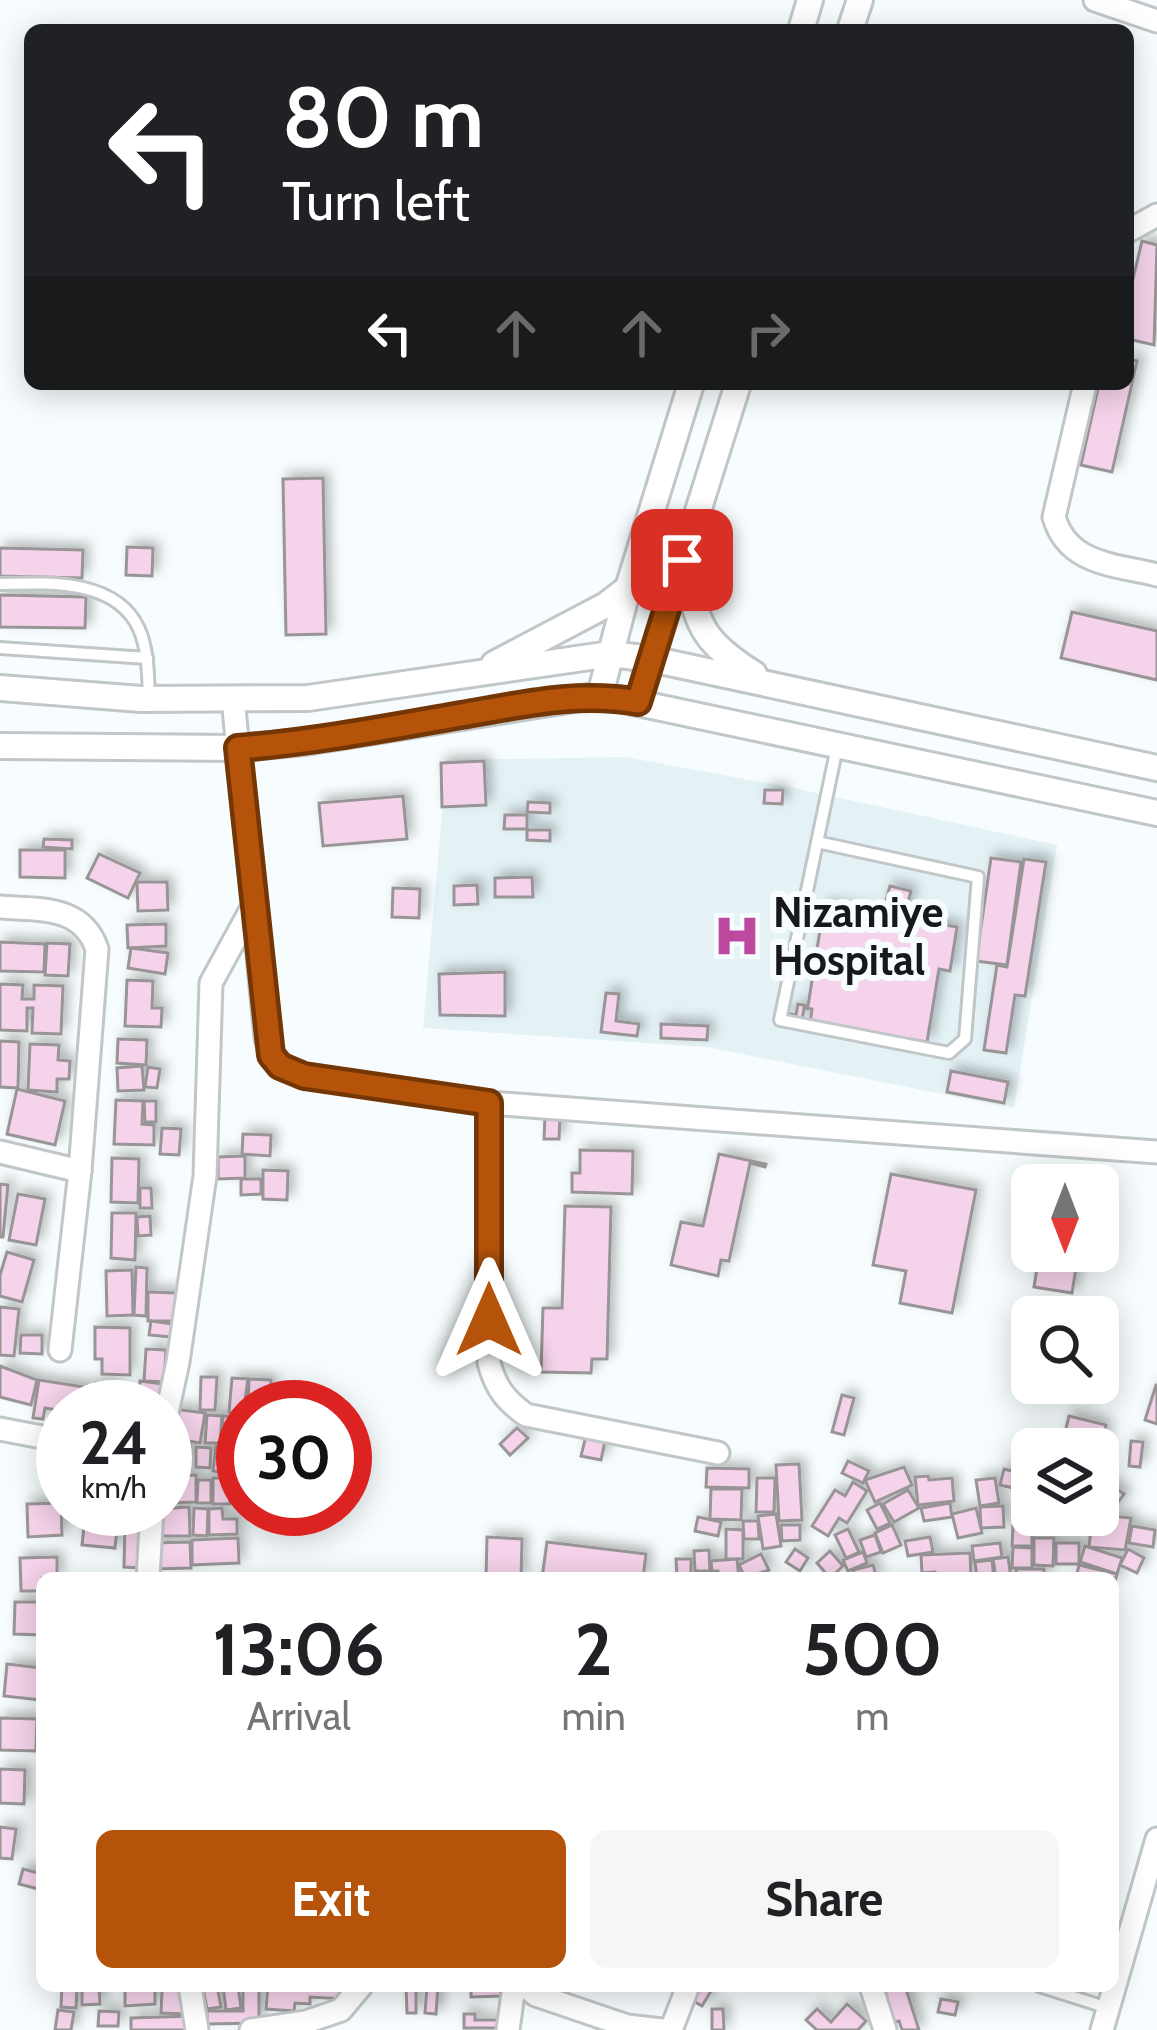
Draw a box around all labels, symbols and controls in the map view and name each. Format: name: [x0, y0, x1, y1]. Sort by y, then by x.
text: 80 m: [282, 66, 484, 168]
icon: left: [84, 72, 240, 228]
text: Turn left: [282, 168, 470, 234]
icon: left: [357, 300, 423, 366]
icon: ahead: [483, 300, 549, 366]
icon: ahead: [609, 300, 675, 366]
icon: right: [735, 300, 801, 366]
pin: [631, 509, 733, 611]
icon: arrive: [649, 527, 715, 593]
place label: Nizamiye Hospital: [773, 886, 943, 986]
hospital icon: Nizamiye Hospital: [712, 911, 762, 961]
north arrow: [1011, 1164, 1119, 1272]
map controls: [1011, 1164, 1119, 1536]
position arrow: [426, 1257, 552, 1383]
button: search: [1011, 1296, 1119, 1404]
speed limit sign: 30: [216, 1380, 372, 1536]
text: 24: [80, 1406, 149, 1479]
button: layers: [1011, 1428, 1119, 1536]
text: km/h: [81, 1469, 147, 1506]
text: 13:06: [212, 1606, 385, 1693]
text: 2: [575, 1606, 613, 1693]
text: 500: [802, 1606, 943, 1693]
text: Arrival: [247, 1692, 351, 1740]
text: min: [562, 1692, 626, 1740]
text: m: [855, 1692, 889, 1740]
button: Exit: [96, 1830, 566, 1968]
button: Share: [590, 1830, 1059, 1968]

